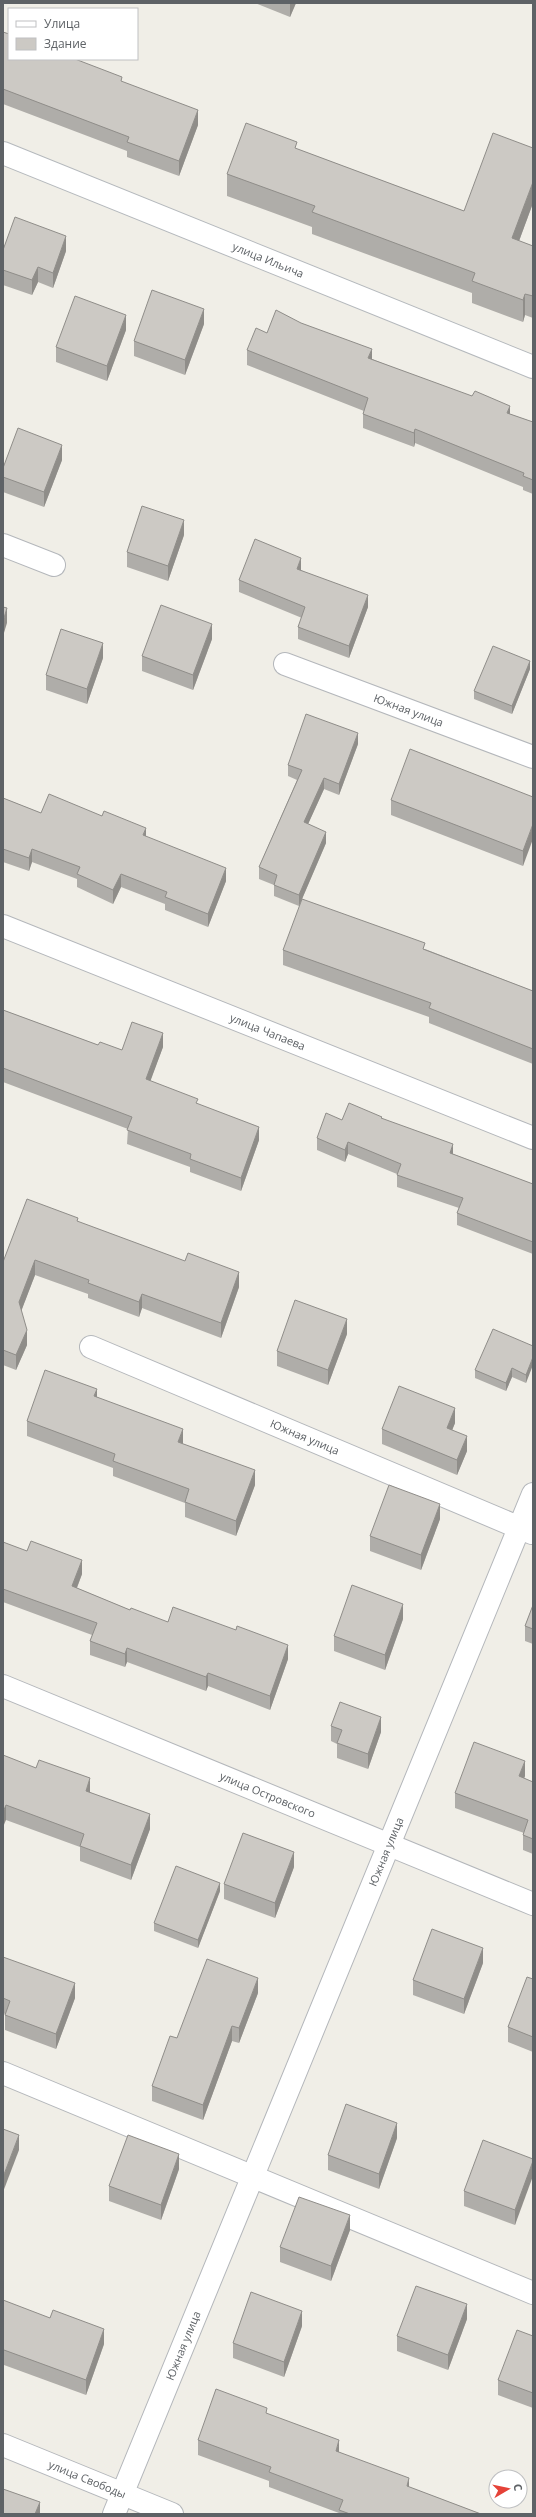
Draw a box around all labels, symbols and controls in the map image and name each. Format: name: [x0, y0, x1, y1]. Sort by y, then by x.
legend: [8, 8, 138, 60]
text: Улица: [44, 15, 80, 32]
text: Здание: [44, 35, 87, 52]
street label: улица Ильича: [231, 238, 306, 281]
street label: Южная улица: [372, 690, 446, 730]
street label: улица Чапаева: [228, 1010, 308, 1053]
street label: Южная улица: [268, 1416, 342, 1458]
street label: улица Островского: [217, 1768, 318, 1821]
street label: Южная улица: [365, 1815, 407, 1888]
street label: Южная улица: [162, 2309, 204, 2382]
street label: улица Свободы: [46, 2456, 128, 2501]
north arrow: [488, 2469, 528, 2509]
text: С: [510, 2483, 526, 2492]

